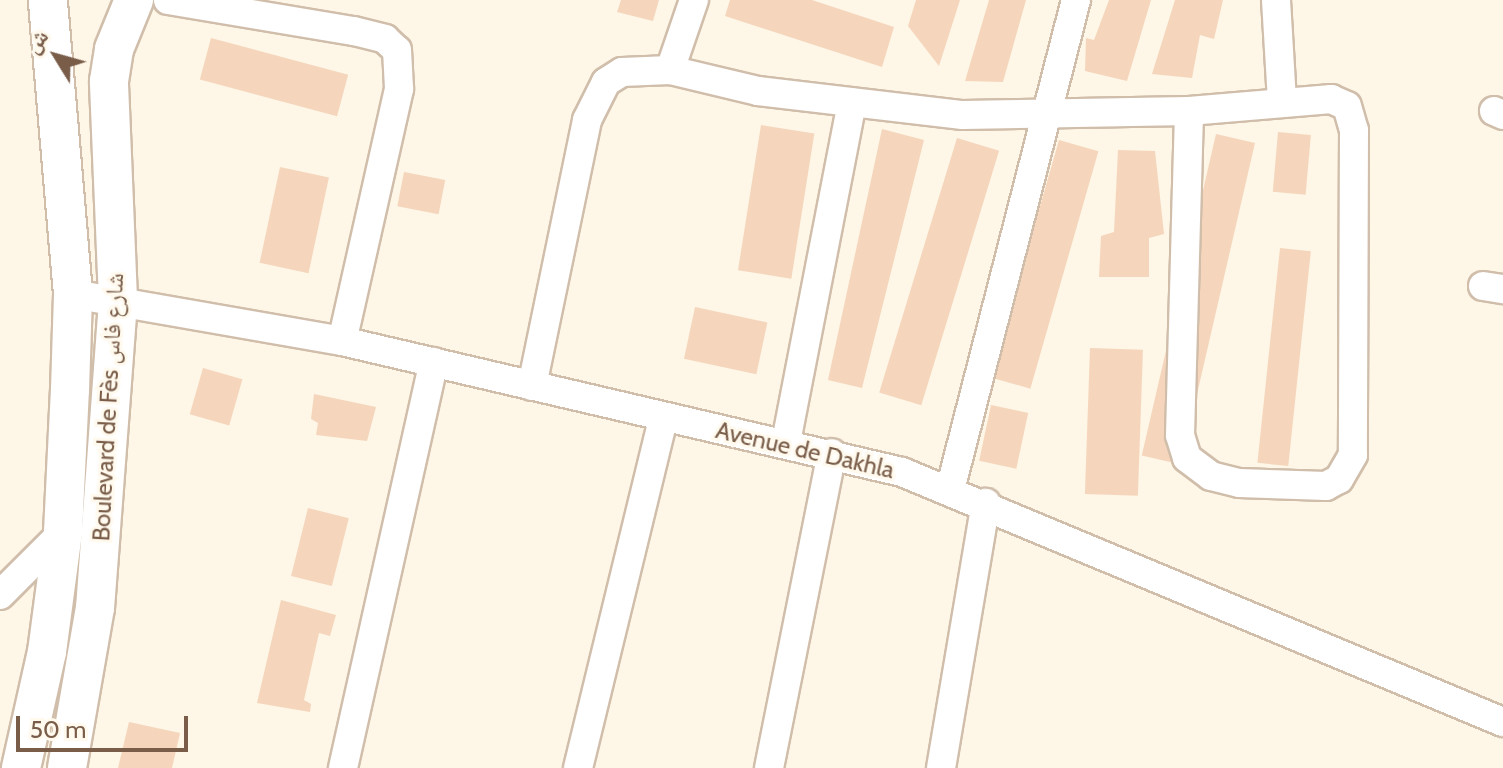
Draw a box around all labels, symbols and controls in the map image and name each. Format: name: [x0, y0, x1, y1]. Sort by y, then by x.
north arrow: [16, 16, 96, 96]
text: ش: [19, 24, 54, 59]
street label: Boulevard de Fès شارع فاس: [87, 272, 129, 542]
street label: Avenue de Dakhla: [713, 415, 897, 485]
scale bar: [20, 700, 192, 750]
text: 50 m: [30, 715, 86, 744]

